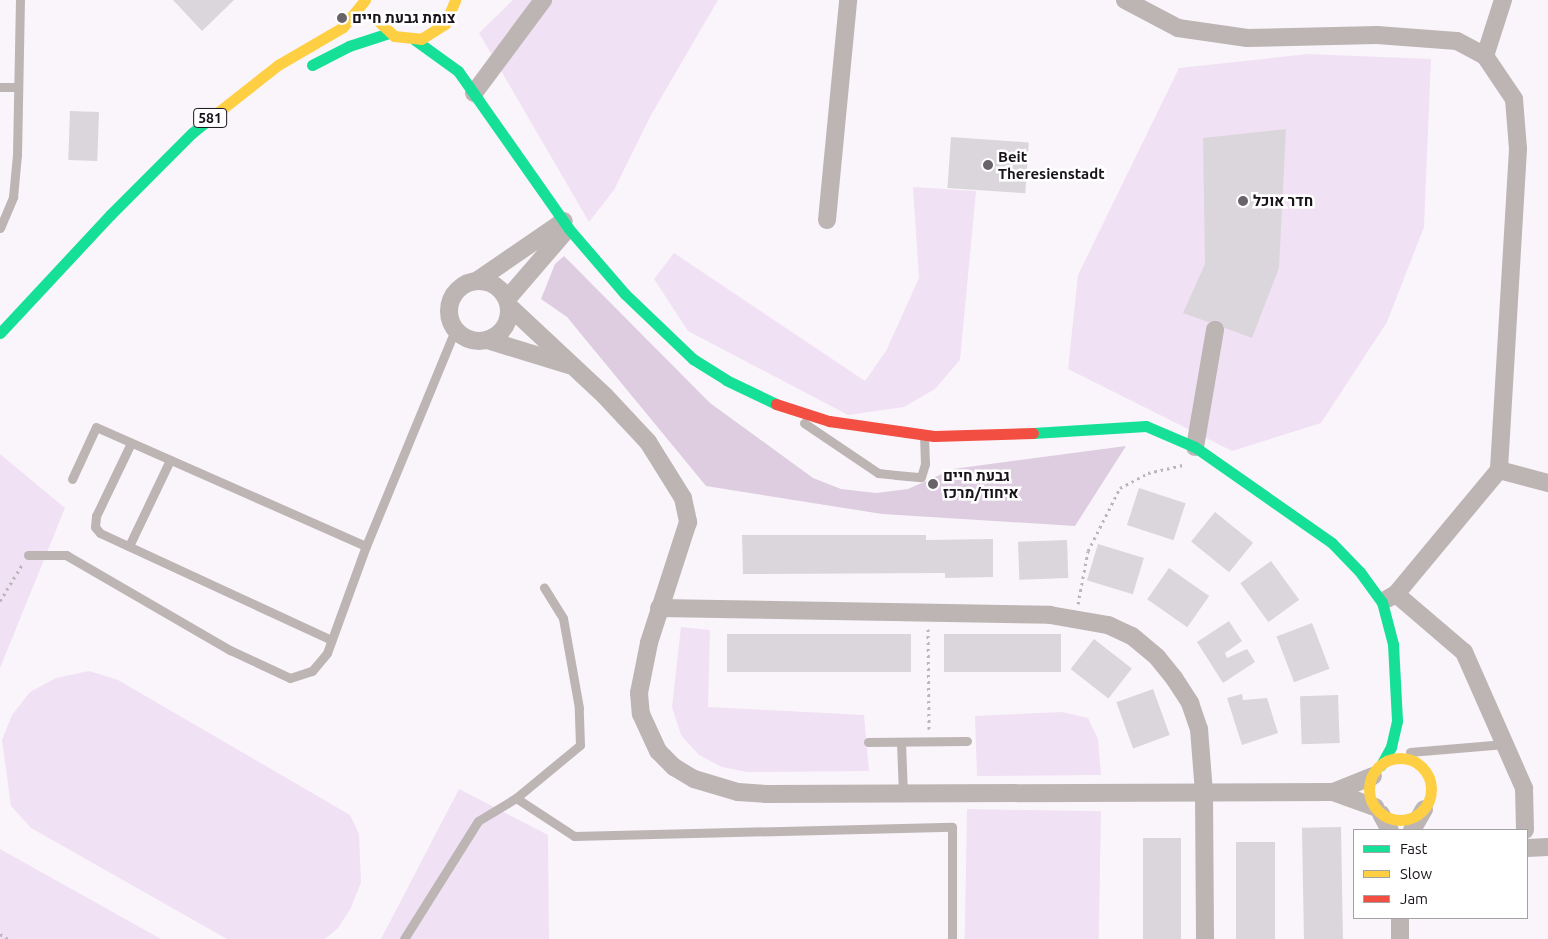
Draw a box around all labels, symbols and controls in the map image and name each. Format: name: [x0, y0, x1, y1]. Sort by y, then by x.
place label: צומת גבעת חיים: [352, 9, 455, 27]
marker: צומת גבעת חיים: [336, 12, 348, 24]
road number: 581: [192, 106, 228, 130]
place label: Beit Theresienstadt: [998, 147, 1105, 182]
marker: Beit Theresienstadt: [982, 159, 994, 171]
place label: חדר אוכל: [1253, 192, 1313, 210]
marker: חדר אוכל: [1237, 195, 1249, 207]
place label: גבעת חיים איחוד/מרכז: [943, 466, 1019, 501]
marker: גבעת חיים איחוד/מרכז: [927, 478, 939, 490]
legend: [1353, 829, 1528, 919]
text: Fast: [1400, 840, 1427, 857]
text: Slow: [1400, 865, 1432, 882]
text: Jam: [1400, 890, 1428, 907]

